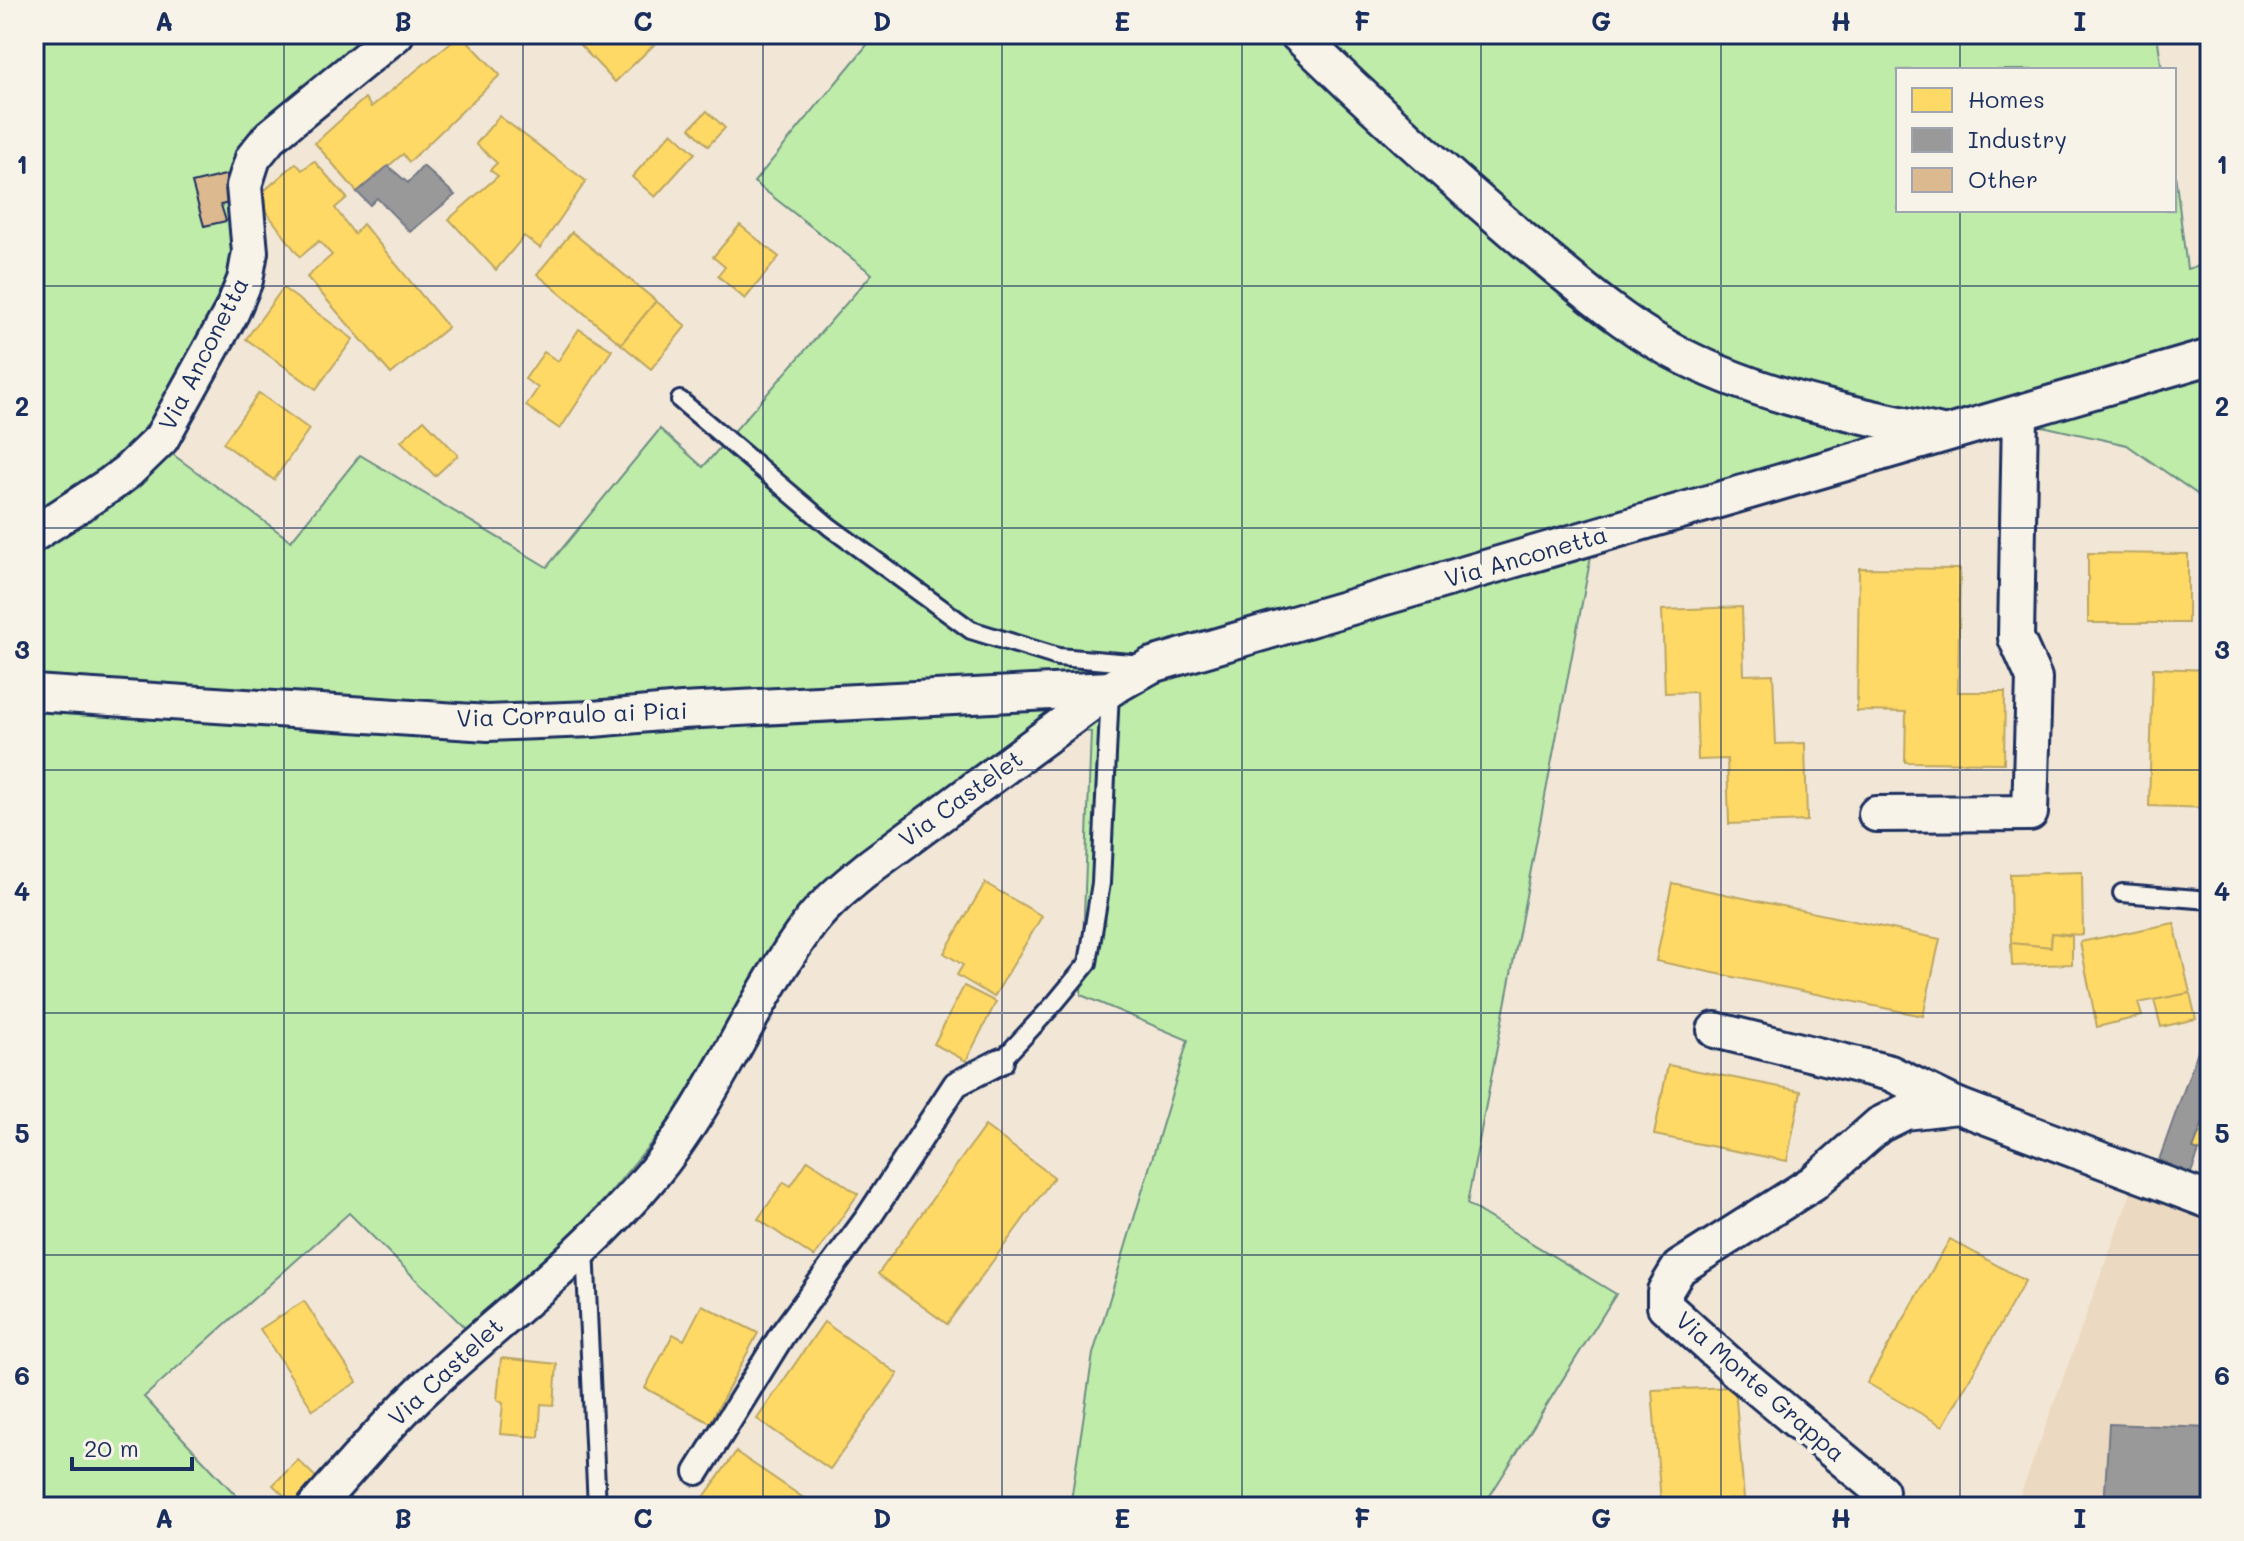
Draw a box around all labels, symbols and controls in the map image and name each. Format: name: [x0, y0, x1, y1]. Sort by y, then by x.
text: A: [155, 4, 173, 38]
text: B: [394, 4, 412, 38]
text: C: [633, 4, 653, 38]
text: D: [873, 4, 891, 38]
text: E: [1114, 4, 1130, 38]
text: F: [1354, 4, 1370, 38]
text: G: [1591, 4, 1611, 38]
text: H: [1831, 4, 1851, 38]
text: I: [2073, 4, 2087, 38]
legend: [1896, 68, 2176, 212]
text: Homes: [1968, 83, 2045, 114]
text: Industry: [1968, 123, 2067, 154]
text: 1: [16, 147, 28, 181]
text: 1: [2216, 147, 2228, 181]
text: Other: [1968, 163, 2038, 194]
street label: Via Anconetta: [151, 271, 255, 435]
text: 2: [15, 389, 29, 423]
text: 2: [2215, 389, 2229, 423]
street label: Via Anconetta: [1441, 518, 1611, 594]
text: 3: [14, 632, 30, 666]
text: 3: [2214, 632, 2230, 666]
street label: Via Corraulo ai Piai: [456, 694, 688, 733]
street label: Via Castelet: [892, 742, 1028, 853]
text: 4: [14, 874, 30, 908]
text: 4: [2214, 874, 2230, 908]
text: 5: [14, 1116, 30, 1150]
text: 5: [2214, 1116, 2230, 1150]
street label: Via Monte Grappa: [1670, 1304, 1852, 1468]
street label: Via Castelet: [381, 1310, 509, 1432]
text: 6: [14, 1358, 30, 1392]
text: 6: [2214, 1358, 2230, 1392]
scale bar: [72, 1421, 192, 1471]
text: 20 m: [84, 1432, 139, 1463]
text: A: [155, 1501, 173, 1535]
text: B: [394, 1501, 412, 1535]
text: C: [633, 1501, 653, 1535]
text: D: [873, 1501, 891, 1535]
text: E: [1114, 1501, 1130, 1535]
text: F: [1354, 1501, 1370, 1535]
text: G: [1591, 1501, 1611, 1535]
text: H: [1831, 1501, 1851, 1535]
text: I: [2073, 1501, 2087, 1535]

